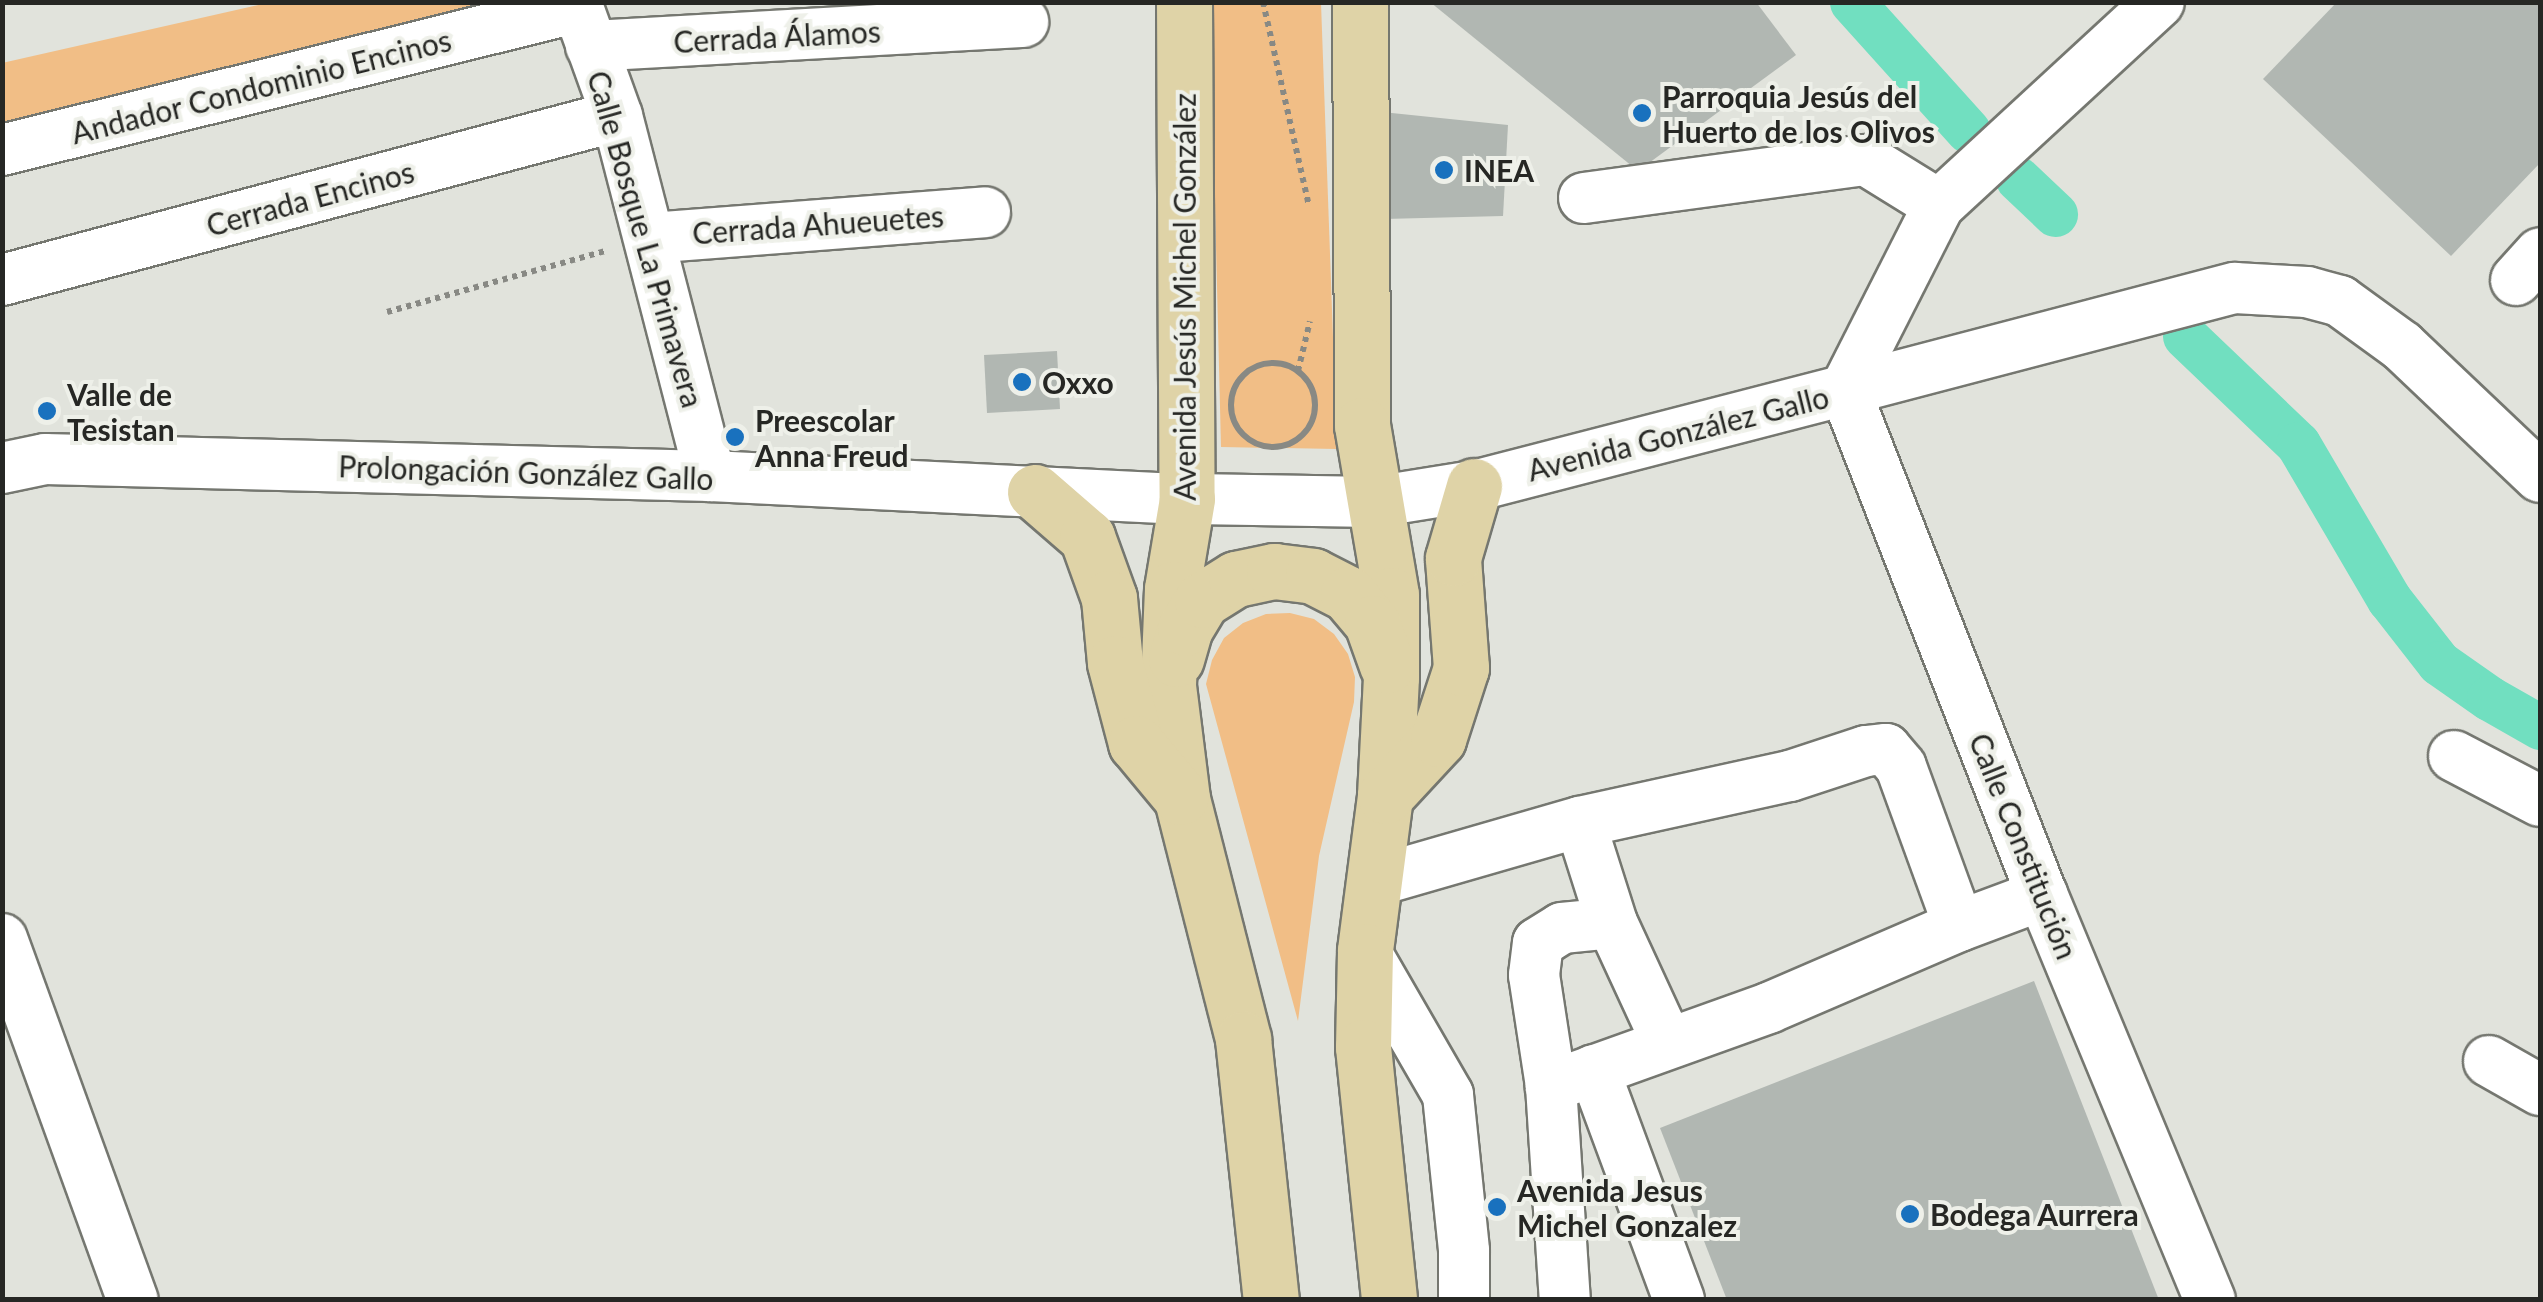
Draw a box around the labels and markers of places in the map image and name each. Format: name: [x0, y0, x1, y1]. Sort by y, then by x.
place label: Parroquia Jesús del Huerto de los Olivos: [1662, 78, 1935, 148]
marker: Parroquia Jesús del Huerto de los Olivos: [1631, 102, 1653, 124]
place label: INEA: [1464, 152, 1534, 188]
marker: INEA: [1433, 159, 1455, 181]
place label: Oxxo: [1042, 364, 1114, 400]
marker: Oxxo: [1011, 371, 1033, 393]
place label: Valle de Tesistan: [67, 376, 175, 446]
marker: Valle de Tesistan: [36, 400, 58, 422]
place label: Preescolar Anna Freud: [755, 402, 909, 472]
marker: Preescolar Anna Freud: [724, 426, 746, 448]
place label: Avenida Jesus Michel Gonzalez: [1517, 1172, 1737, 1242]
marker: Avenida Jesus Michel Gonzalez: [1486, 1196, 1508, 1218]
place label: Bodega Aurrera: [1930, 1196, 2140, 1232]
marker: Bodega Aurrera: [1899, 1203, 1921, 1225]

